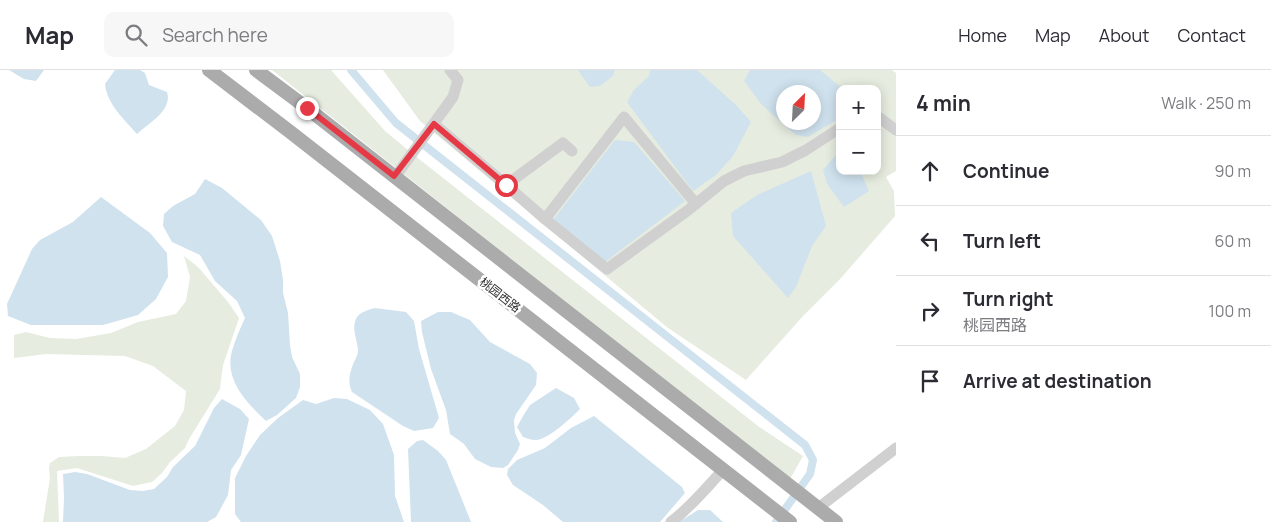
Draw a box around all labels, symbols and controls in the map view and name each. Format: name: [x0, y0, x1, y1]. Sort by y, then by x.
search box: [104, 12, 454, 57]
text: Map: [25, 18, 74, 51]
icon: search: [122, 21, 150, 49]
text: Search here: [162, 22, 268, 48]
text: Home: [958, 23, 1007, 47]
text: Map: [1035, 23, 1071, 47]
text: About: [1099, 23, 1149, 47]
text: Contact: [1177, 23, 1246, 47]
north arrow: [776, 85, 821, 130]
map controls: [836, 85, 881, 175]
button: +: [836, 85, 881, 130]
text: 4 min: [916, 89, 971, 117]
text: Walk · 250 m: [1161, 92, 1251, 114]
route end: [296, 97, 319, 120]
button: −: [836, 130, 881, 175]
icon: ahead: [916, 157, 944, 185]
text: Continue: [963, 158, 1049, 184]
text: 90 m: [1215, 160, 1251, 182]
route start: [495, 174, 518, 197]
icon: left: [916, 227, 944, 255]
text: Turn left: [963, 228, 1041, 254]
text: 60 m: [1215, 230, 1251, 252]
street label: 桃园西路: [476, 273, 524, 316]
text: Turn right: [963, 286, 1053, 312]
icon: right: [916, 297, 944, 325]
text: 100 m: [1208, 300, 1251, 322]
text: 桃园西路: [963, 314, 1027, 336]
icon: arrive: [916, 367, 944, 395]
text: Arrive at destination: [963, 368, 1152, 394]

